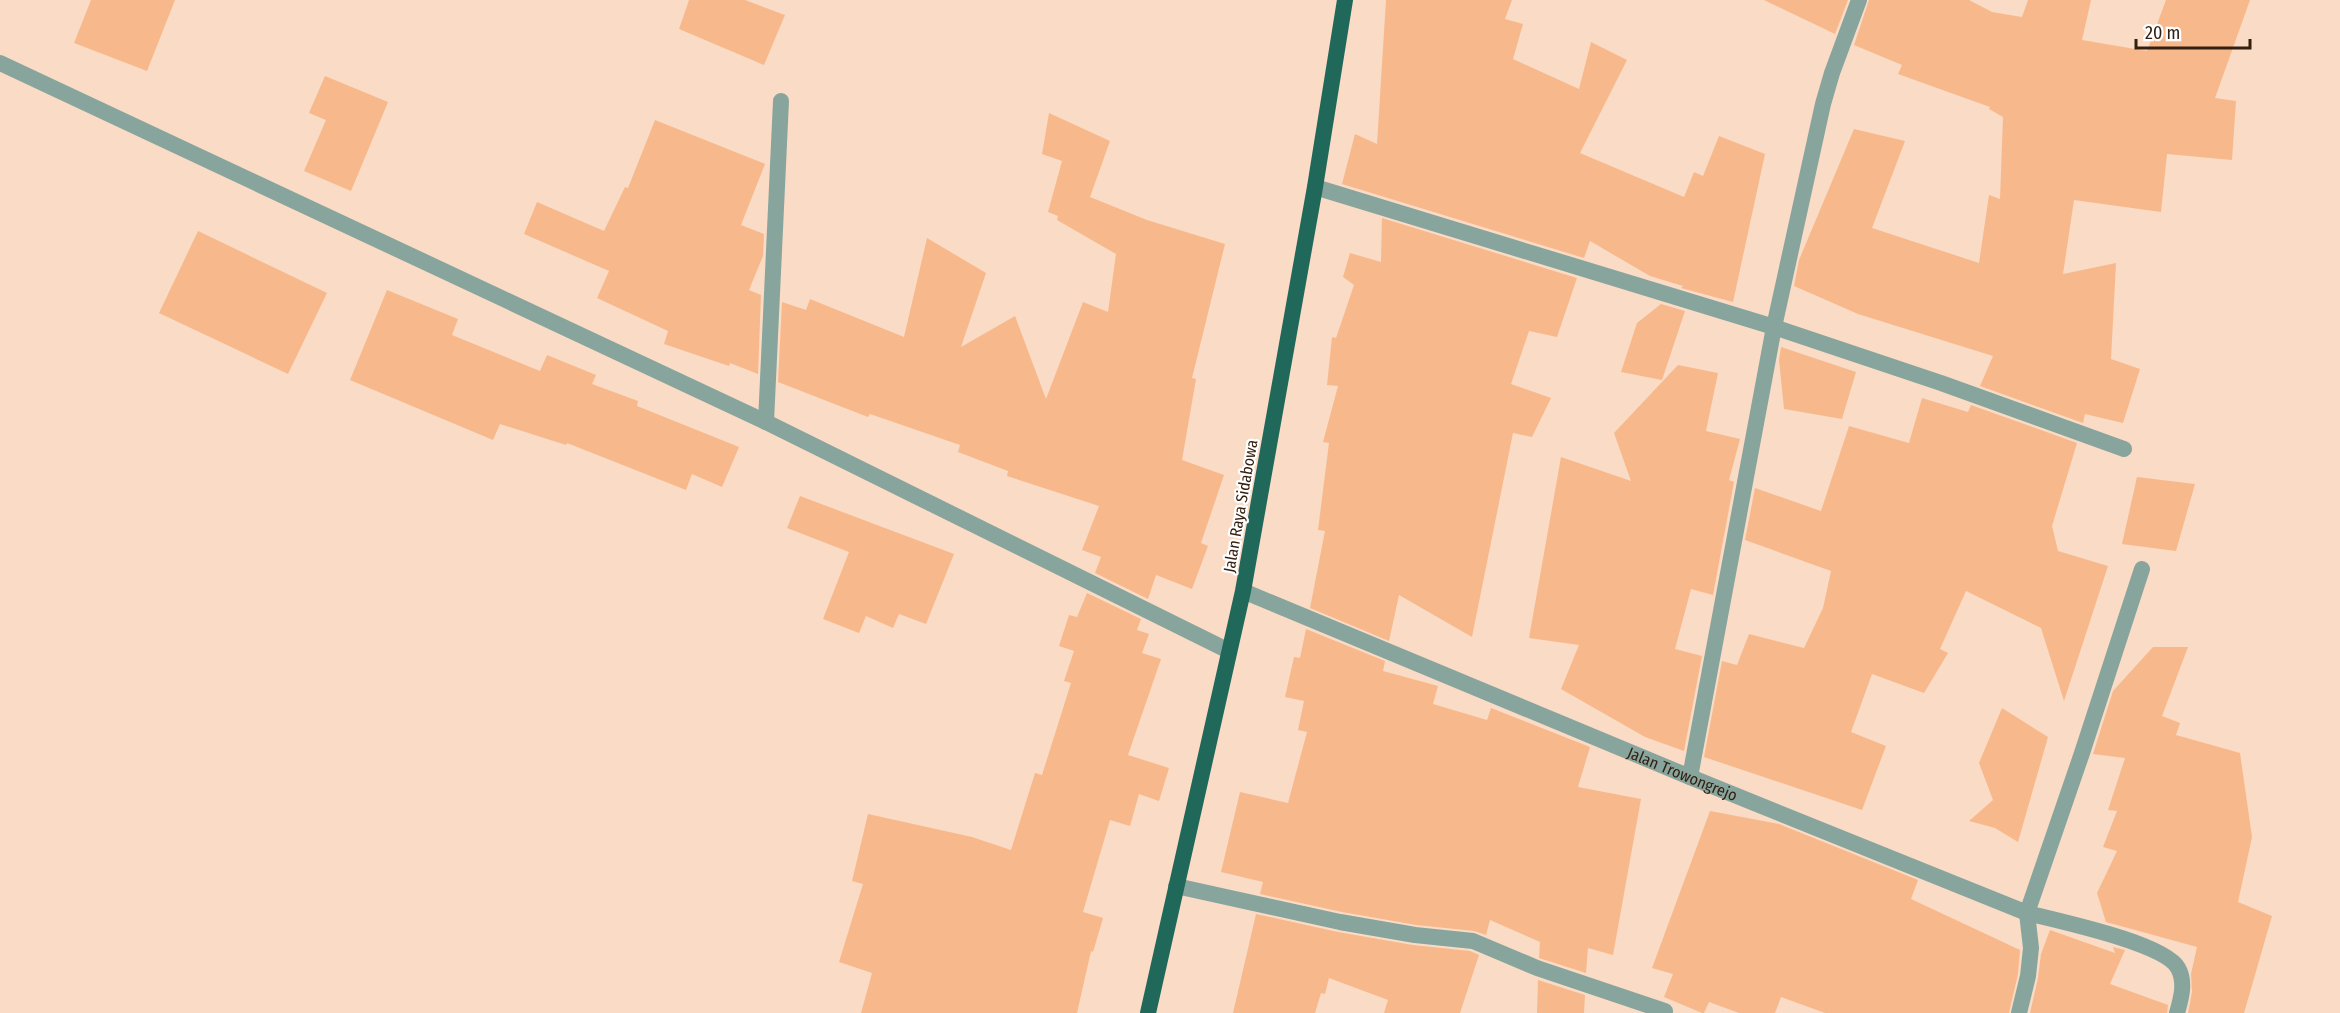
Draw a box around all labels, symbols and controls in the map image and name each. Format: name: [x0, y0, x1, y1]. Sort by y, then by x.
scale bar: [2136, 12, 2250, 50]
text: 20 m: [2145, 22, 2180, 44]
street label: Jalan Raya Sidabowa: [1219, 438, 1262, 574]
street label: Jalan Trowongrejo: [1625, 743, 1740, 805]

